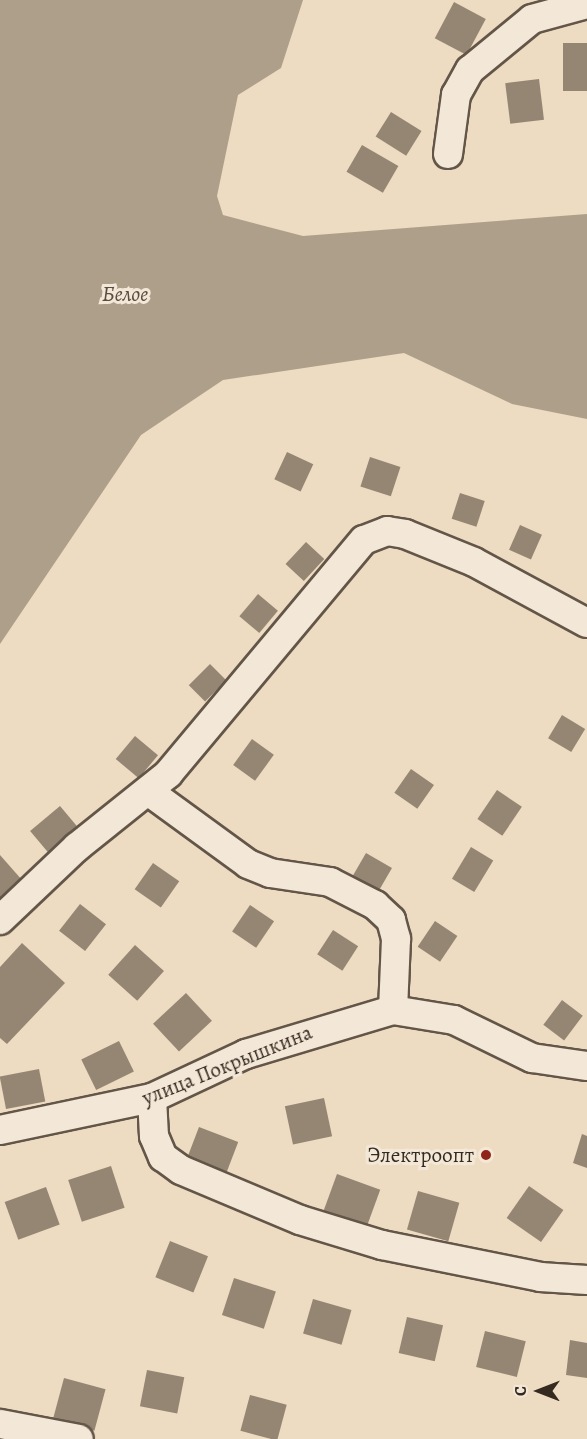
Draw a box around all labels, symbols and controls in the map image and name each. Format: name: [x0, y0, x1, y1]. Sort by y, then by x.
water label: Белое: [102, 282, 148, 308]
street label: улица Покрышкина: [138, 1019, 316, 1111]
place label: Электроопт: [367, 1142, 474, 1168]
marker: Электроопт: [479, 1148, 493, 1162]
north arrow: [509, 1361, 569, 1421]
text: С: [510, 1386, 532, 1396]

